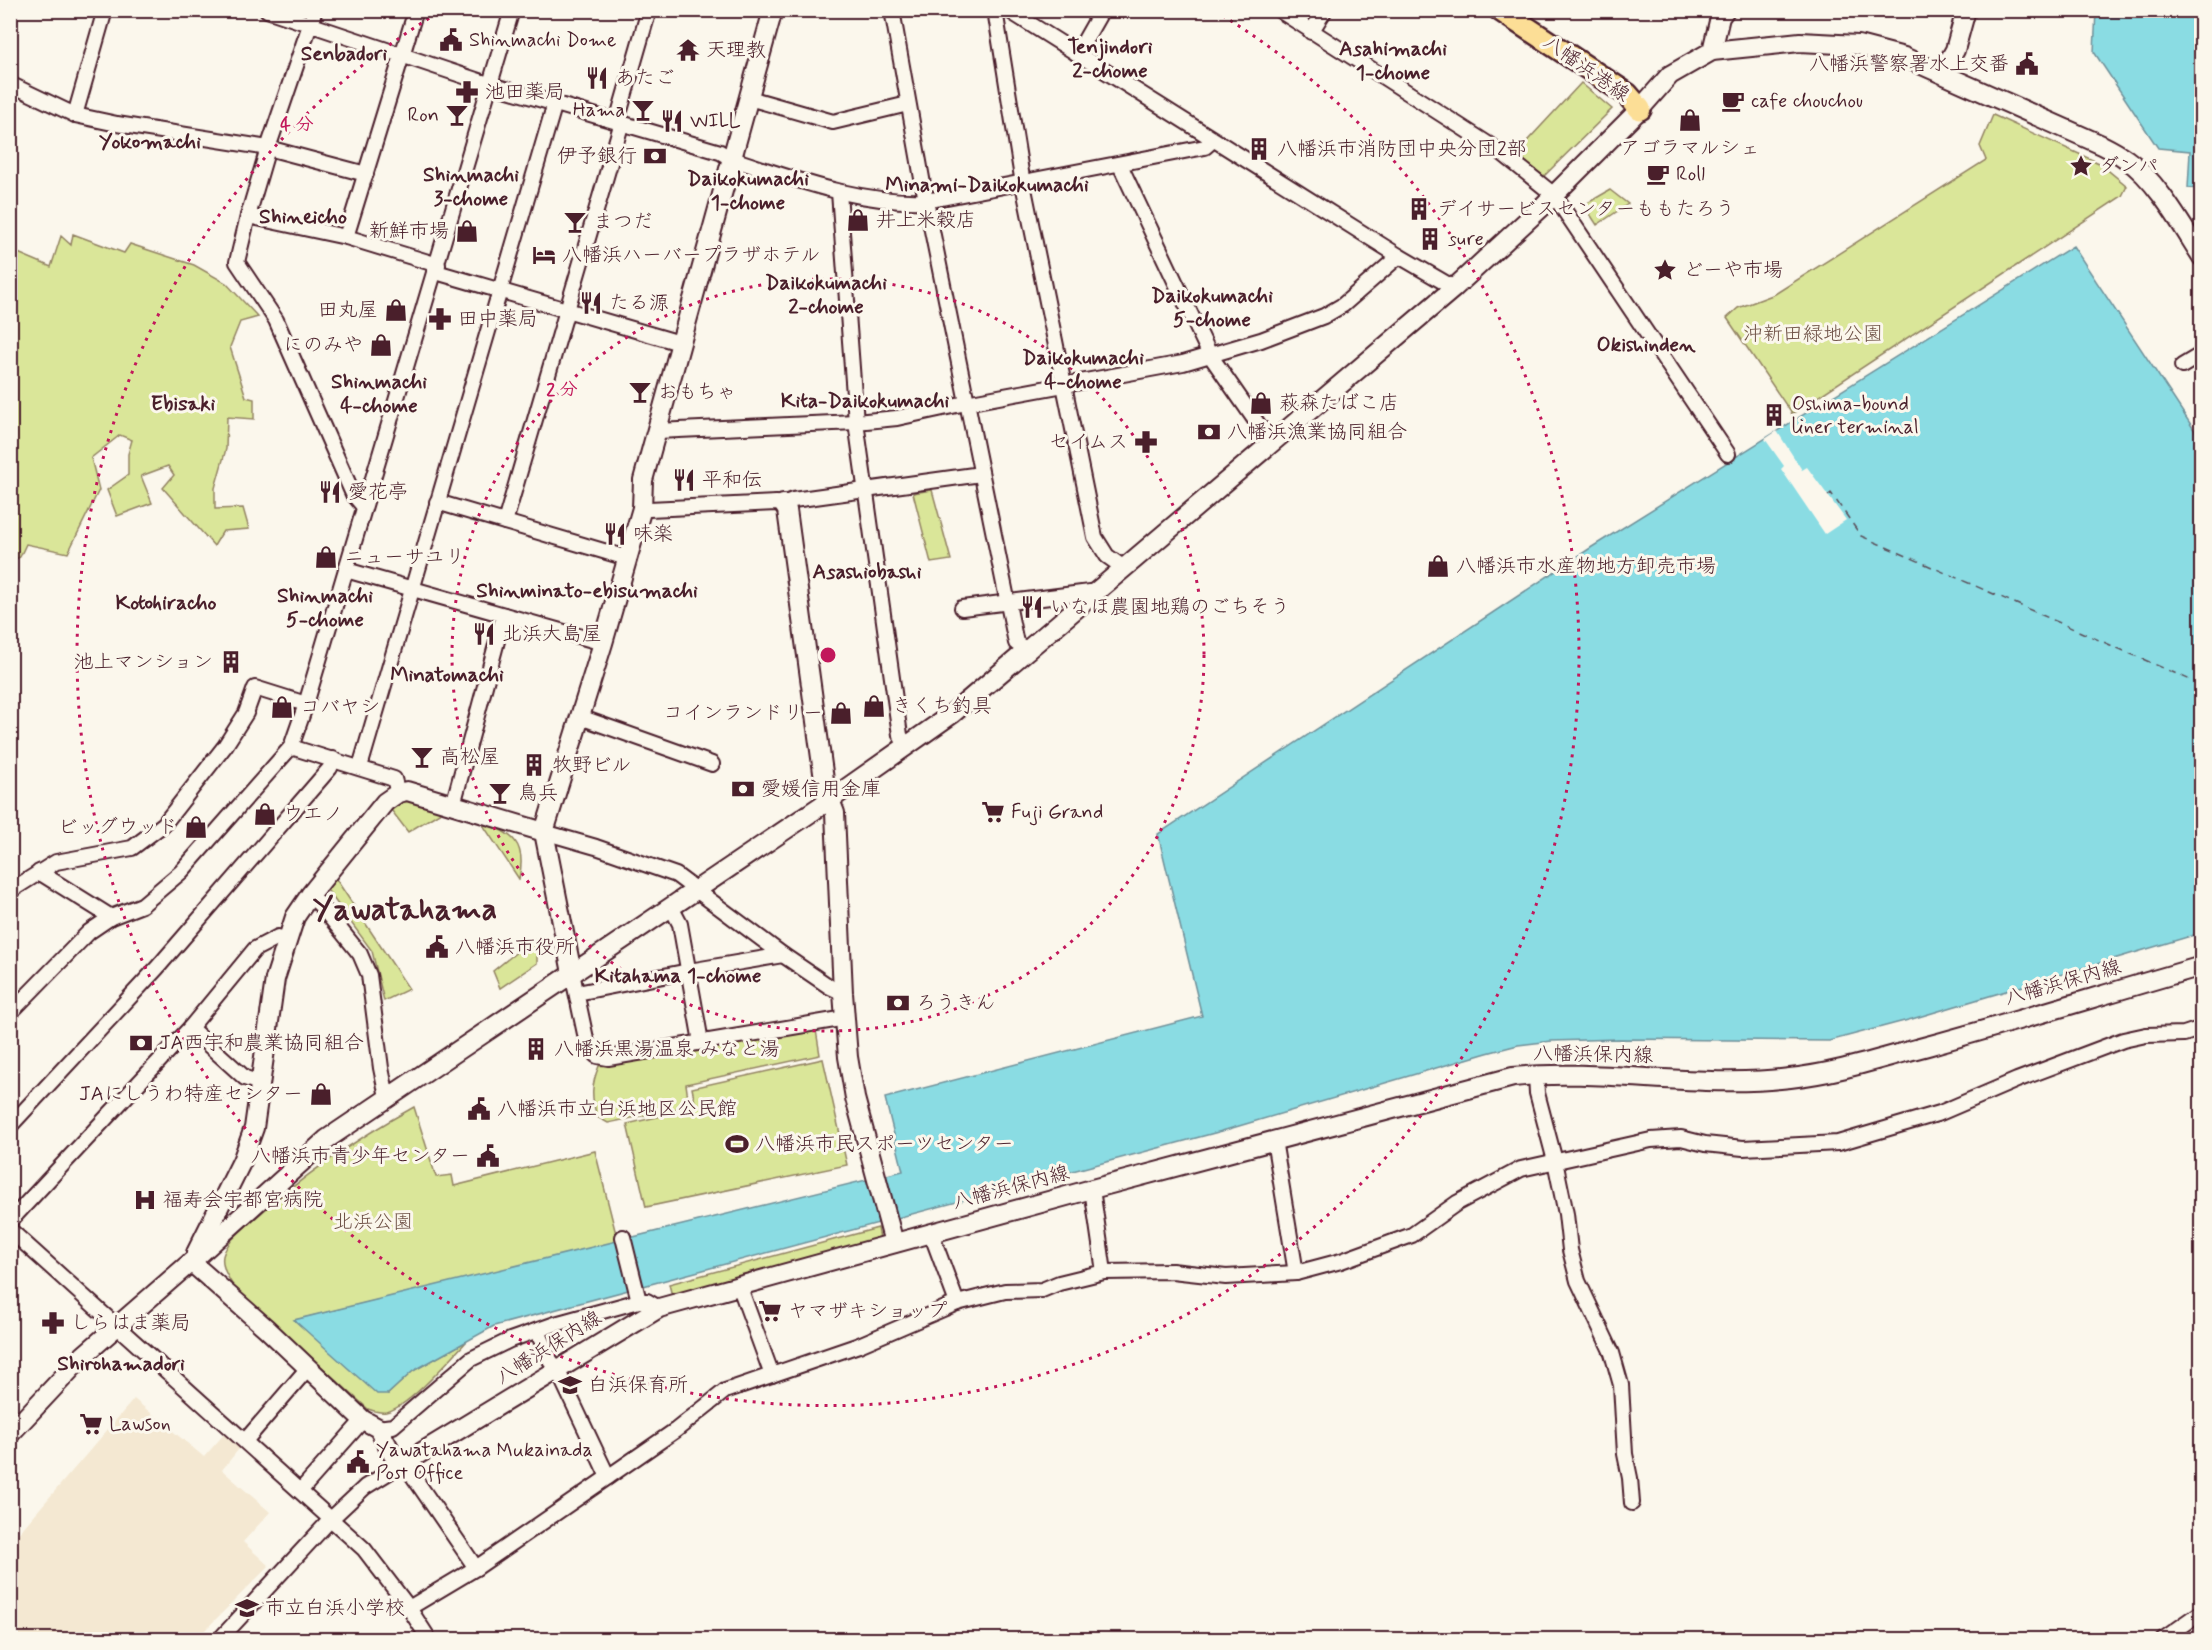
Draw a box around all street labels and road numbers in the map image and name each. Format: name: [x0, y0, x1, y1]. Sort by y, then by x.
street label: 八幡浜港線: [1537, 29, 1635, 109]
street label: 八幡浜保内線: [2002, 953, 2124, 1013]
street label: 八幡浜保内線: [1533, 1040, 1653, 1070]
street label: 八幡浜保内線: [950, 1159, 1072, 1217]
street label: 八幡浜保内線: [491, 1305, 607, 1391]

